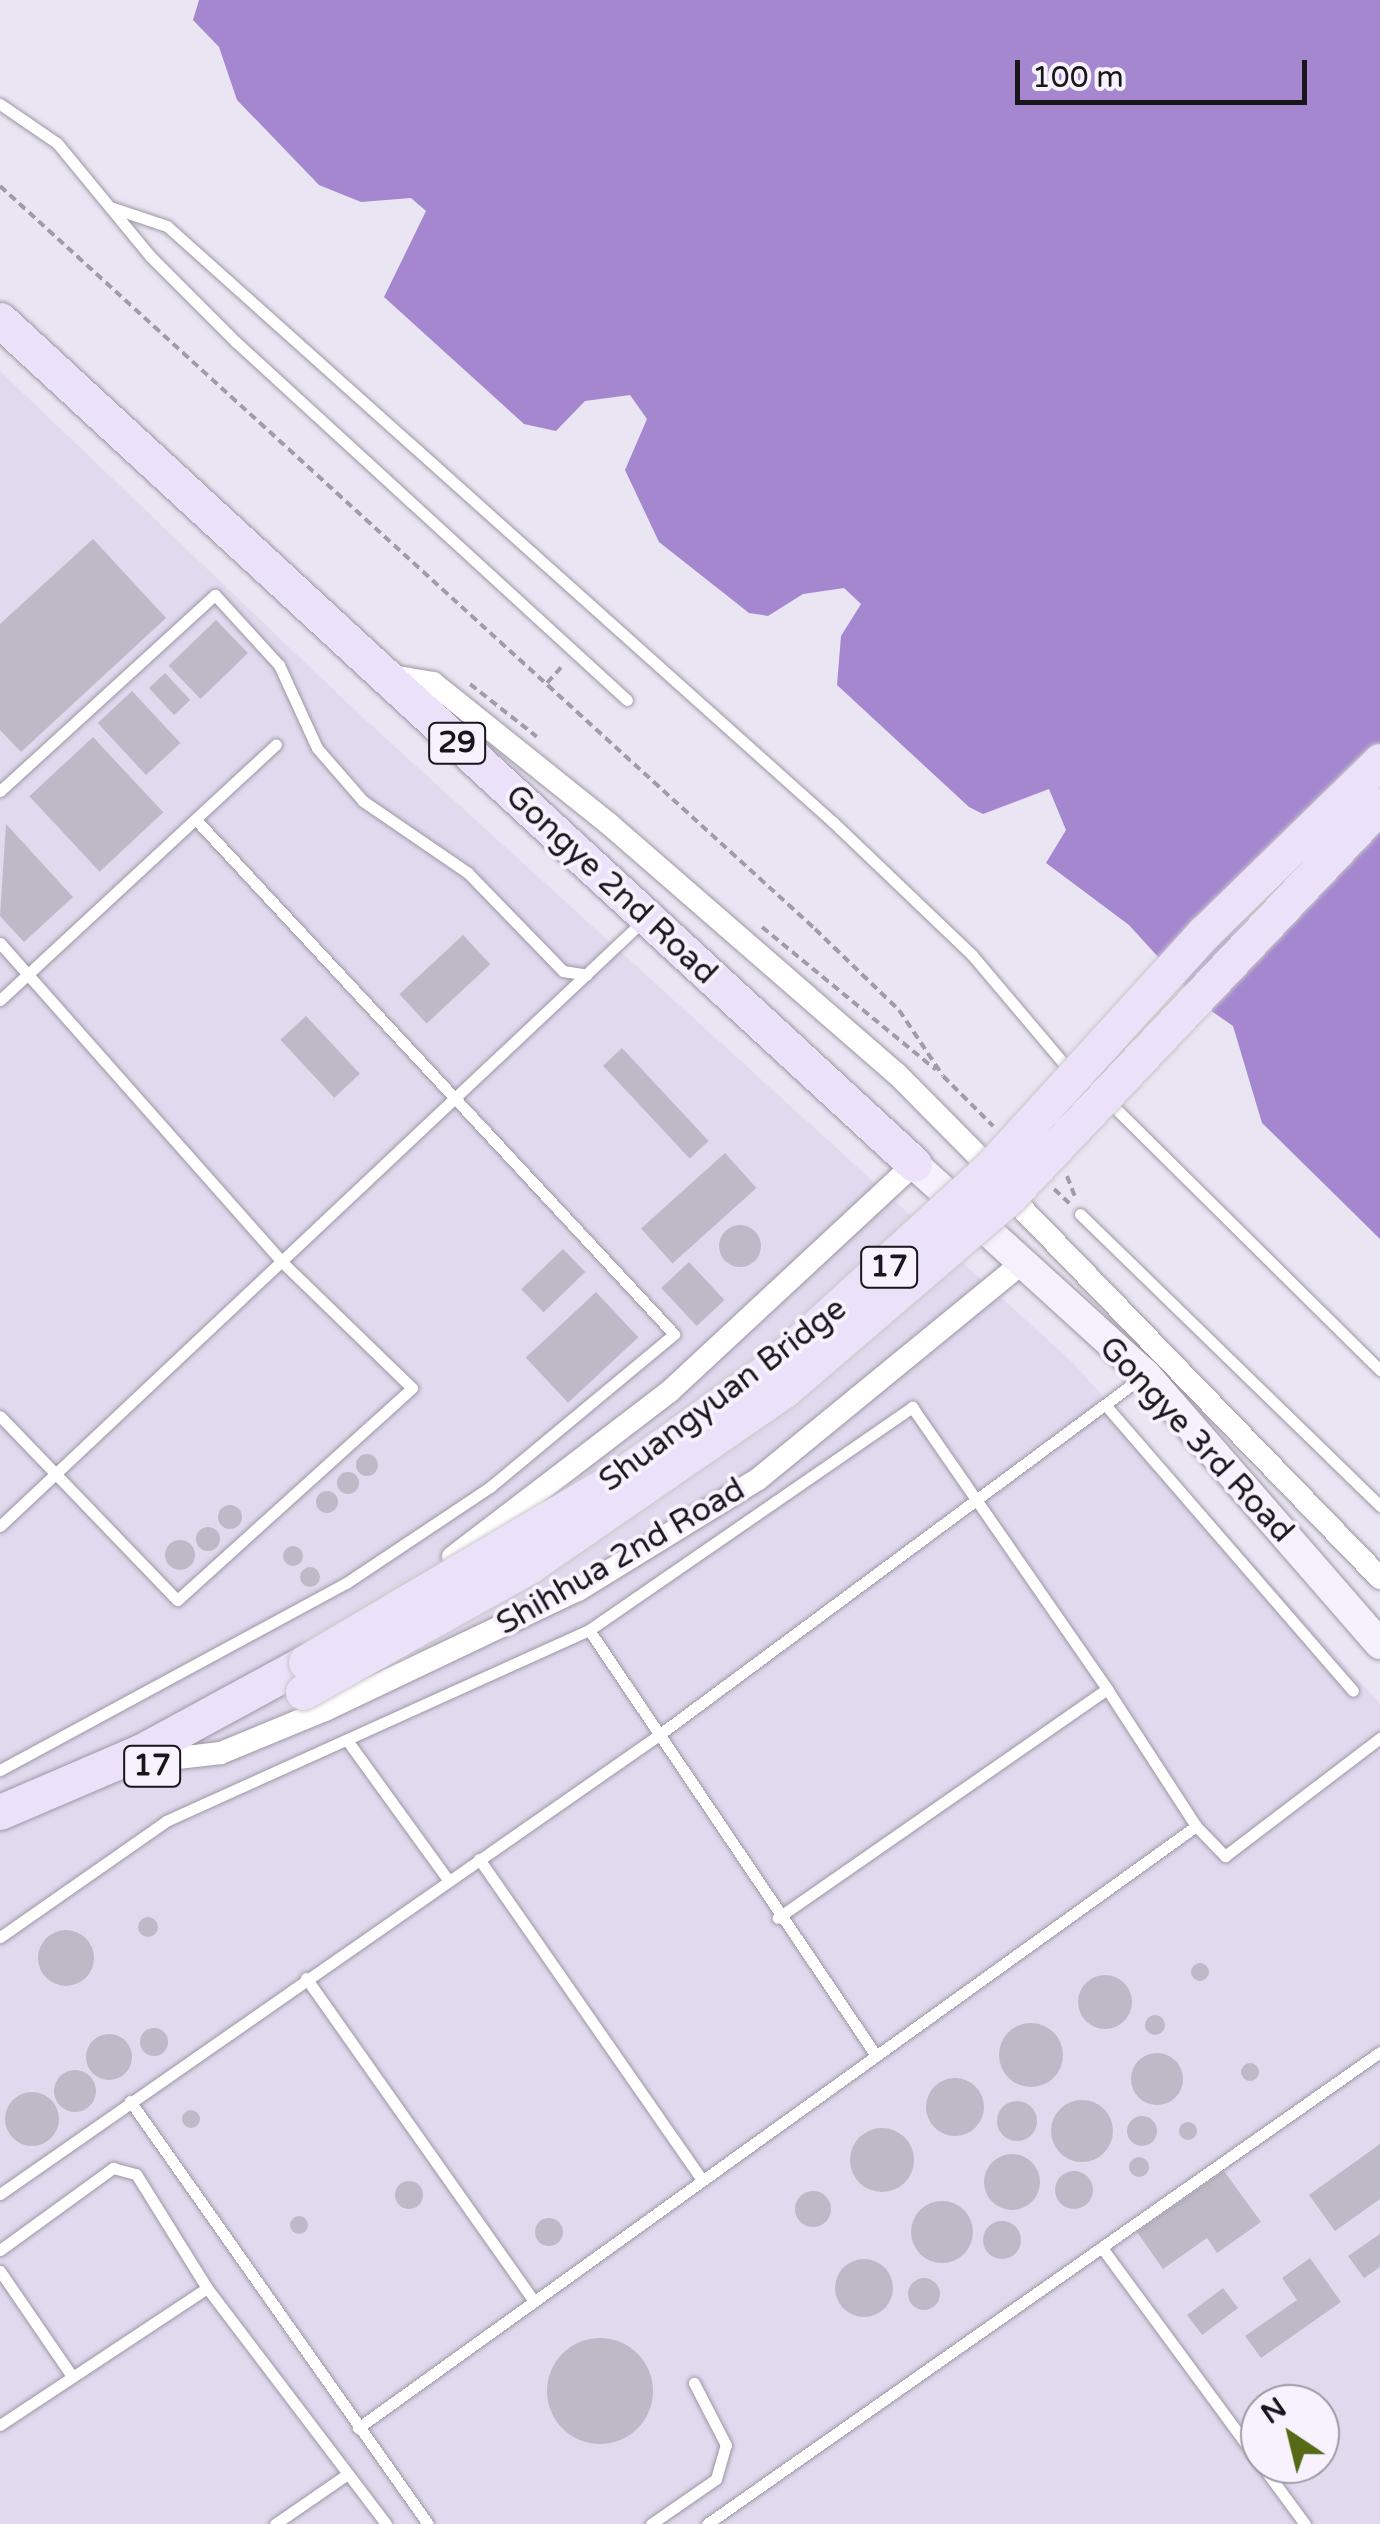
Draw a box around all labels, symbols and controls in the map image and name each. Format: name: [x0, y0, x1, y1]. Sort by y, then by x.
scale bar: [1020, 40, 1312, 102]
text: 100 m: [1032, 59, 1124, 96]
road number: 29: [427, 718, 487, 768]
street label: Gongye 2nd Road: [497, 777, 725, 993]
road number: 17: [859, 1242, 919, 1292]
street label: Shuangyuan Bridge: [592, 1290, 854, 1500]
street label: Gongye 3rd Road: [1091, 1329, 1301, 1551]
street label: Shihhua 2nd Road: [490, 1470, 752, 1644]
road number: 17: [122, 1741, 182, 1791]
north arrow: [1240, 2384, 1340, 2484]
text: N: [1255, 2391, 1293, 2431]

